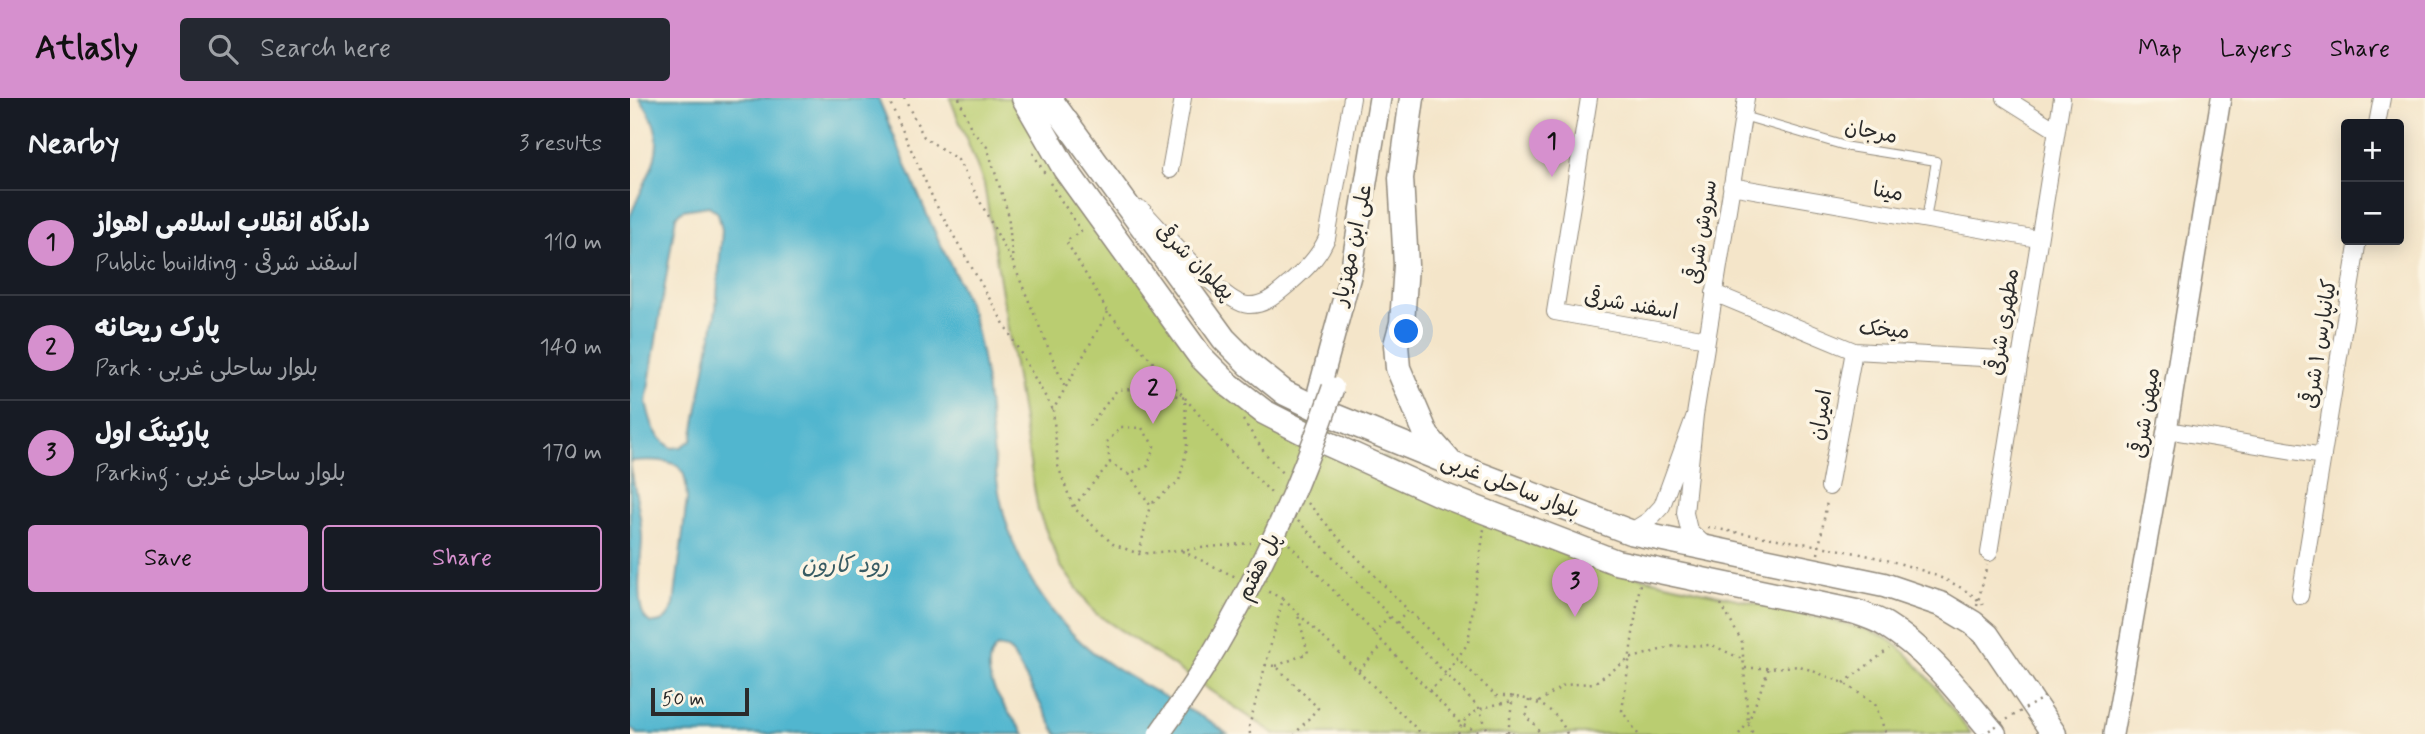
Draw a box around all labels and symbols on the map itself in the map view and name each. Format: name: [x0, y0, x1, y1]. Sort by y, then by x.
street label: مرجان: [1842, 113, 1900, 151]
pin: 1: [1529, 119, 1575, 177]
street label: مینا: [1870, 176, 1906, 208]
street label: سروش شرقی: [1680, 178, 1724, 286]
street label: علی ابن مهزیار: [1326, 182, 1380, 310]
street label: پهلوان شرقی: [1149, 217, 1241, 307]
street label: مطهری شرقی: [1982, 266, 2026, 378]
street label: کیانپارس ۱ شرقی: [2296, 277, 2344, 411]
street label: اسفند شرقی: [1582, 283, 1680, 327]
your location: [1389, 314, 1423, 348]
street label: میخک: [1857, 314, 1911, 346]
street label: میهن شرقی: [2125, 365, 2167, 461]
pin: 2: [1130, 366, 1176, 424]
street label: امیران: [1803, 387, 1839, 443]
street label: بلوار ساحلی غربی: [1437, 447, 1583, 525]
street label: پل هفتم: [1231, 529, 1288, 606]
water label: رود کارون: [801, 551, 889, 581]
pin: 3: [1552, 559, 1598, 617]
scale bar: [651, 685, 749, 717]

